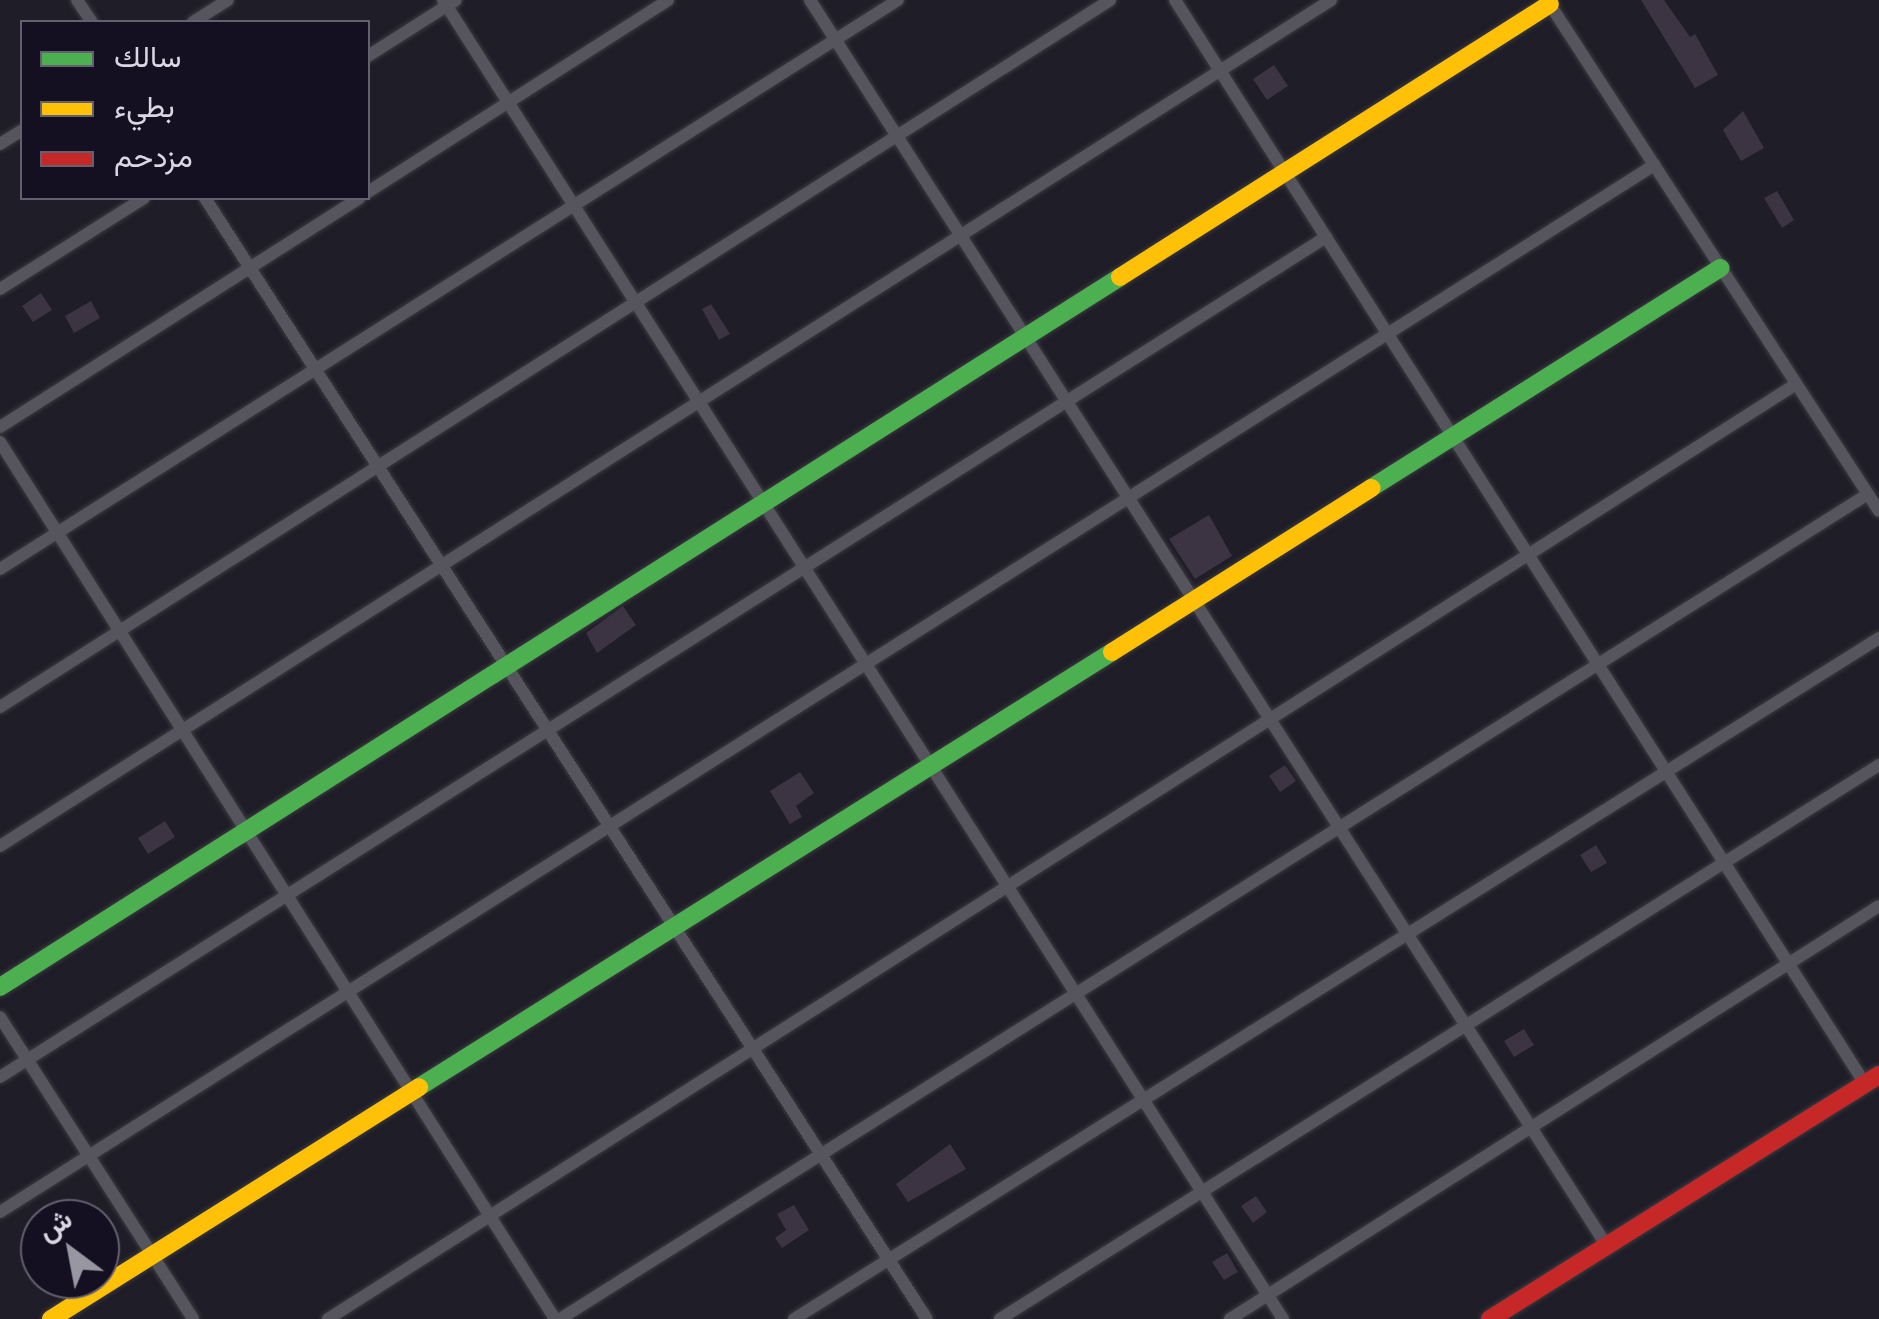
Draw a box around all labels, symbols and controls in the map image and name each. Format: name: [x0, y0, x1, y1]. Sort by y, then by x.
legend: [20, 20, 370, 200]
text: سالك: [114, 37, 181, 76]
text: بطيء: [114, 87, 175, 126]
text: مزدحم: [114, 137, 193, 176]
north arrow: [20, 1199, 120, 1299]
text: ش: [31, 1200, 79, 1249]

